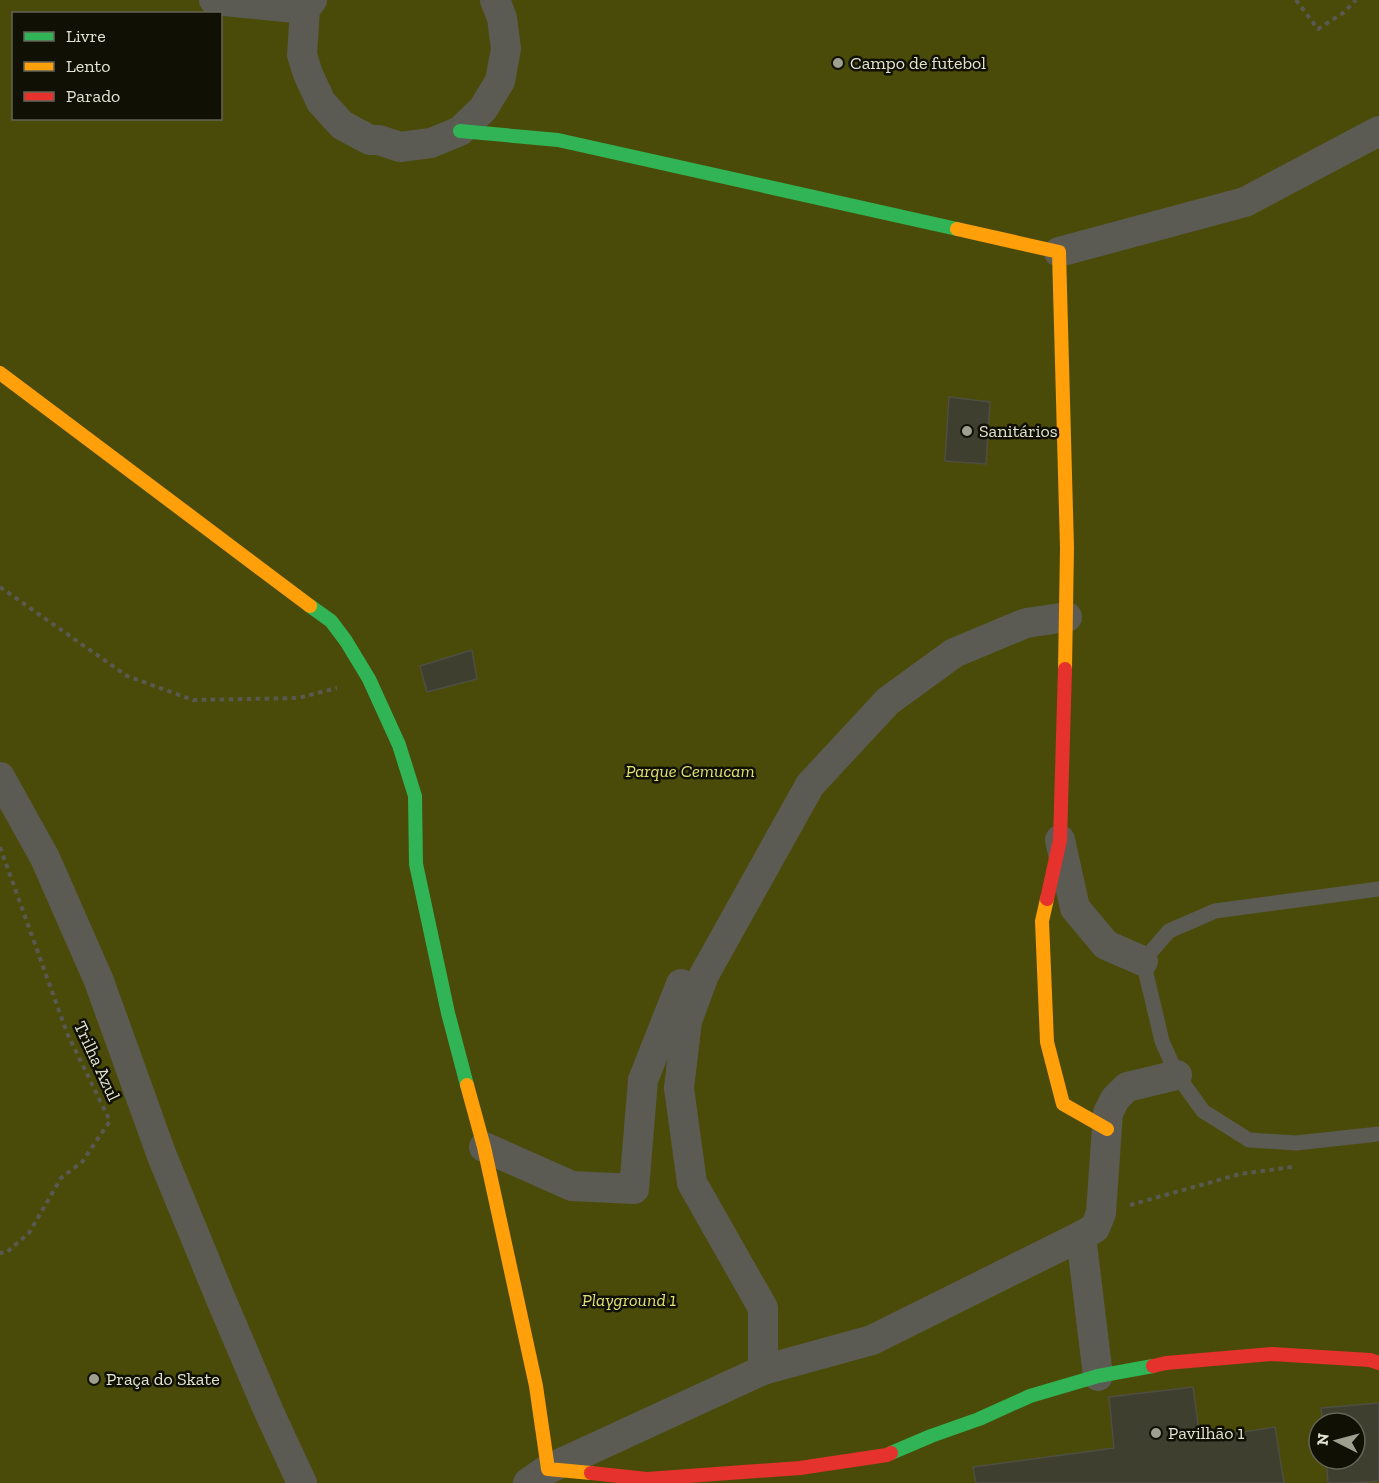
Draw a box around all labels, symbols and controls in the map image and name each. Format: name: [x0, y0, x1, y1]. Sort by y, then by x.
legend: [12, 12, 222, 120]
text: Livre: [66, 25, 106, 47]
place label: Campo de futebol: [850, 52, 986, 74]
text: Lento: [66, 55, 111, 77]
marker: Campo de futebol: [831, 56, 845, 70]
text: Parado: [66, 85, 120, 107]
place label: Sanitários: [979, 420, 1058, 442]
marker: Sanitários: [960, 424, 974, 438]
park label: Parque Cemucam: [625, 760, 755, 782]
street label: Trilha Azul: [69, 1018, 125, 1105]
park label: Playground 1: [582, 1289, 677, 1311]
place label: Praça do Skate: [106, 1368, 220, 1390]
marker: Praça do Skate: [87, 1372, 101, 1386]
north arrow: [1307, 1411, 1367, 1471]
place label: Pavilhão 1: [1168, 1422, 1245, 1444]
marker: Pavilhão 1: [1149, 1426, 1163, 1440]
text: N: [1312, 1432, 1333, 1447]

